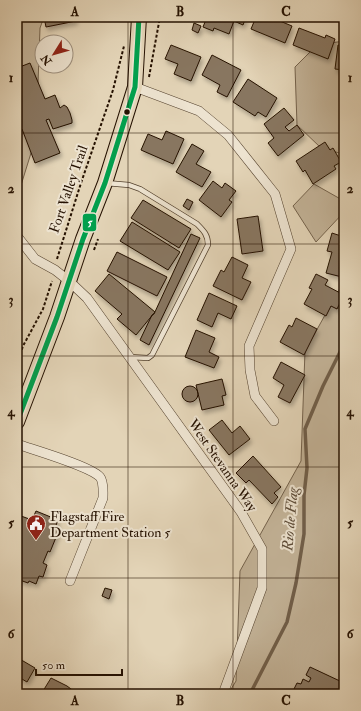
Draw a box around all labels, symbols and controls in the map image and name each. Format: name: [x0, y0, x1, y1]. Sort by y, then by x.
text: A: [70, 4, 80, 20]
text: B: [176, 4, 184, 20]
text: C: [281, 4, 291, 20]
north arrow: [34, 34, 74, 74]
text: N: [38, 51, 55, 68]
text: 1: [9, 70, 14, 86]
text: 1: [348, 70, 353, 86]
unlabelled marker: [122, 107, 132, 117]
street label: Fort Valley Trail: [46, 143, 93, 236]
text: 2: [8, 181, 15, 197]
text: 2: [347, 181, 354, 197]
line badge: 5: [82, 213, 97, 232]
text: 5: [88, 216, 93, 229]
text: 3: [9, 292, 14, 308]
text: 3: [348, 292, 353, 308]
text: 4: [6, 404, 15, 420]
text: 4: [345, 404, 354, 420]
street label: West Stevanna Way: [183, 415, 261, 516]
water label: Rio de Flag: [278, 485, 303, 553]
place label: Flagstaff Fire Department Station 5: [50, 508, 171, 542]
public building icon: Flagstaff Fire Department Station 5: [25, 513, 47, 541]
text: 5: [8, 515, 14, 531]
text: 5: [347, 515, 353, 531]
text: 6: [8, 626, 16, 642]
text: 6: [347, 626, 355, 642]
scale bar: [36, 651, 122, 677]
text: 50 m: [42, 658, 66, 673]
text: A: [70, 693, 80, 709]
text: B: [176, 693, 184, 709]
text: C: [281, 693, 291, 709]

